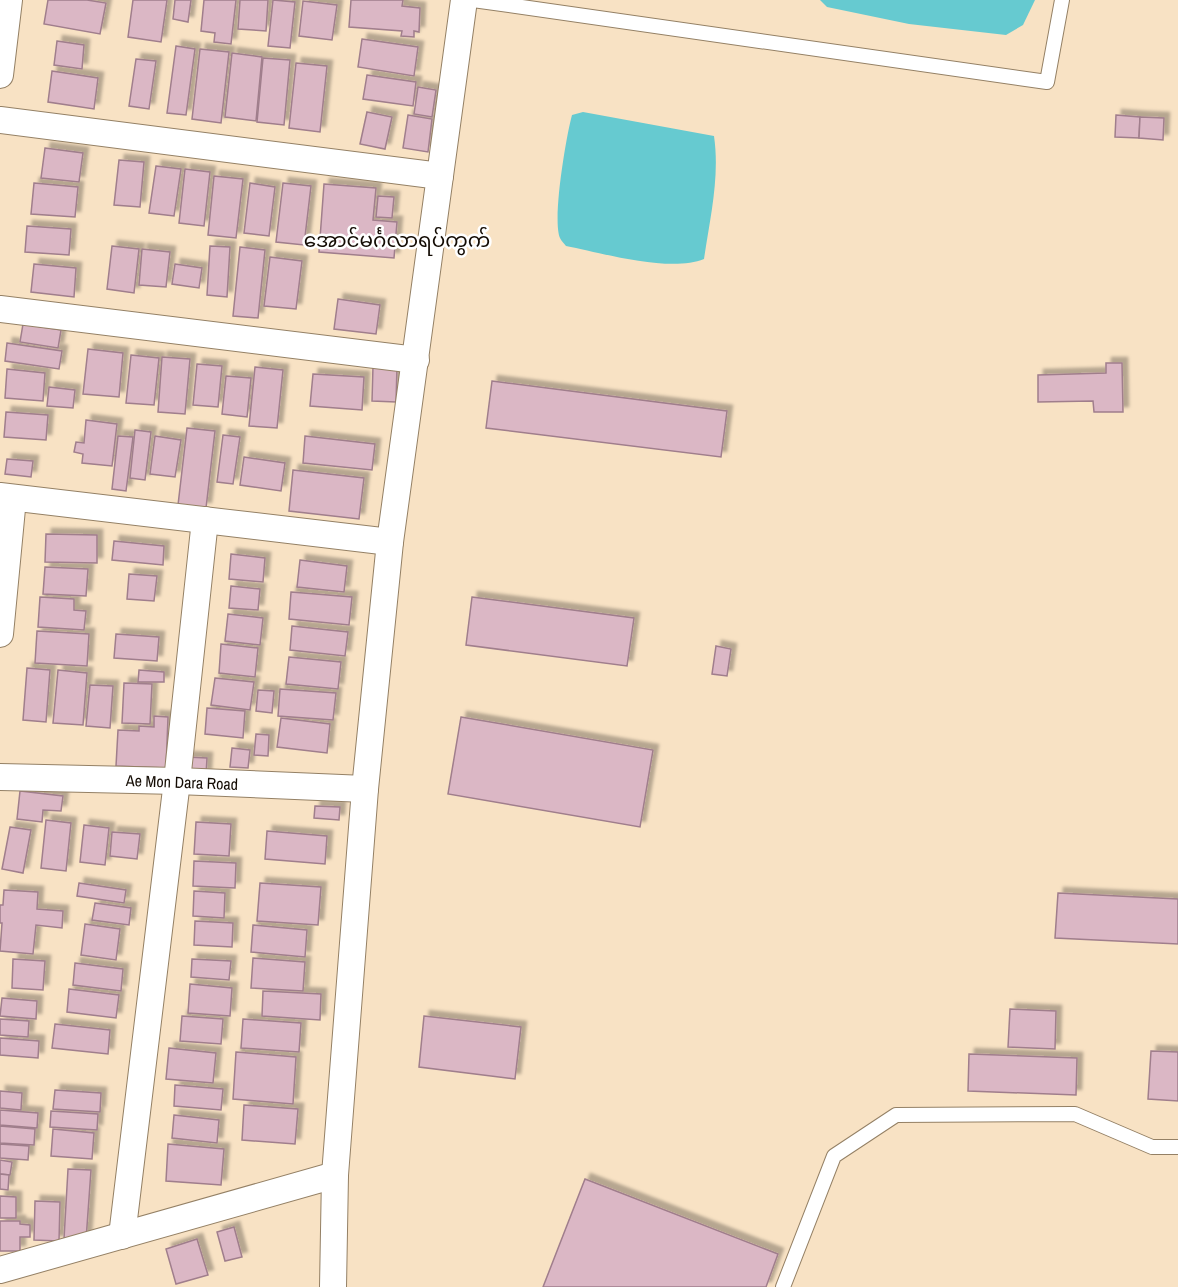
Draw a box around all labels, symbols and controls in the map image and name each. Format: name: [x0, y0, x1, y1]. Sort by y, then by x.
district label: အောင်မင်္ဂလာရပ်ကွက်: [304, 226, 490, 256]
street label: Ae Mon Dara Road: [124, 769, 239, 795]

